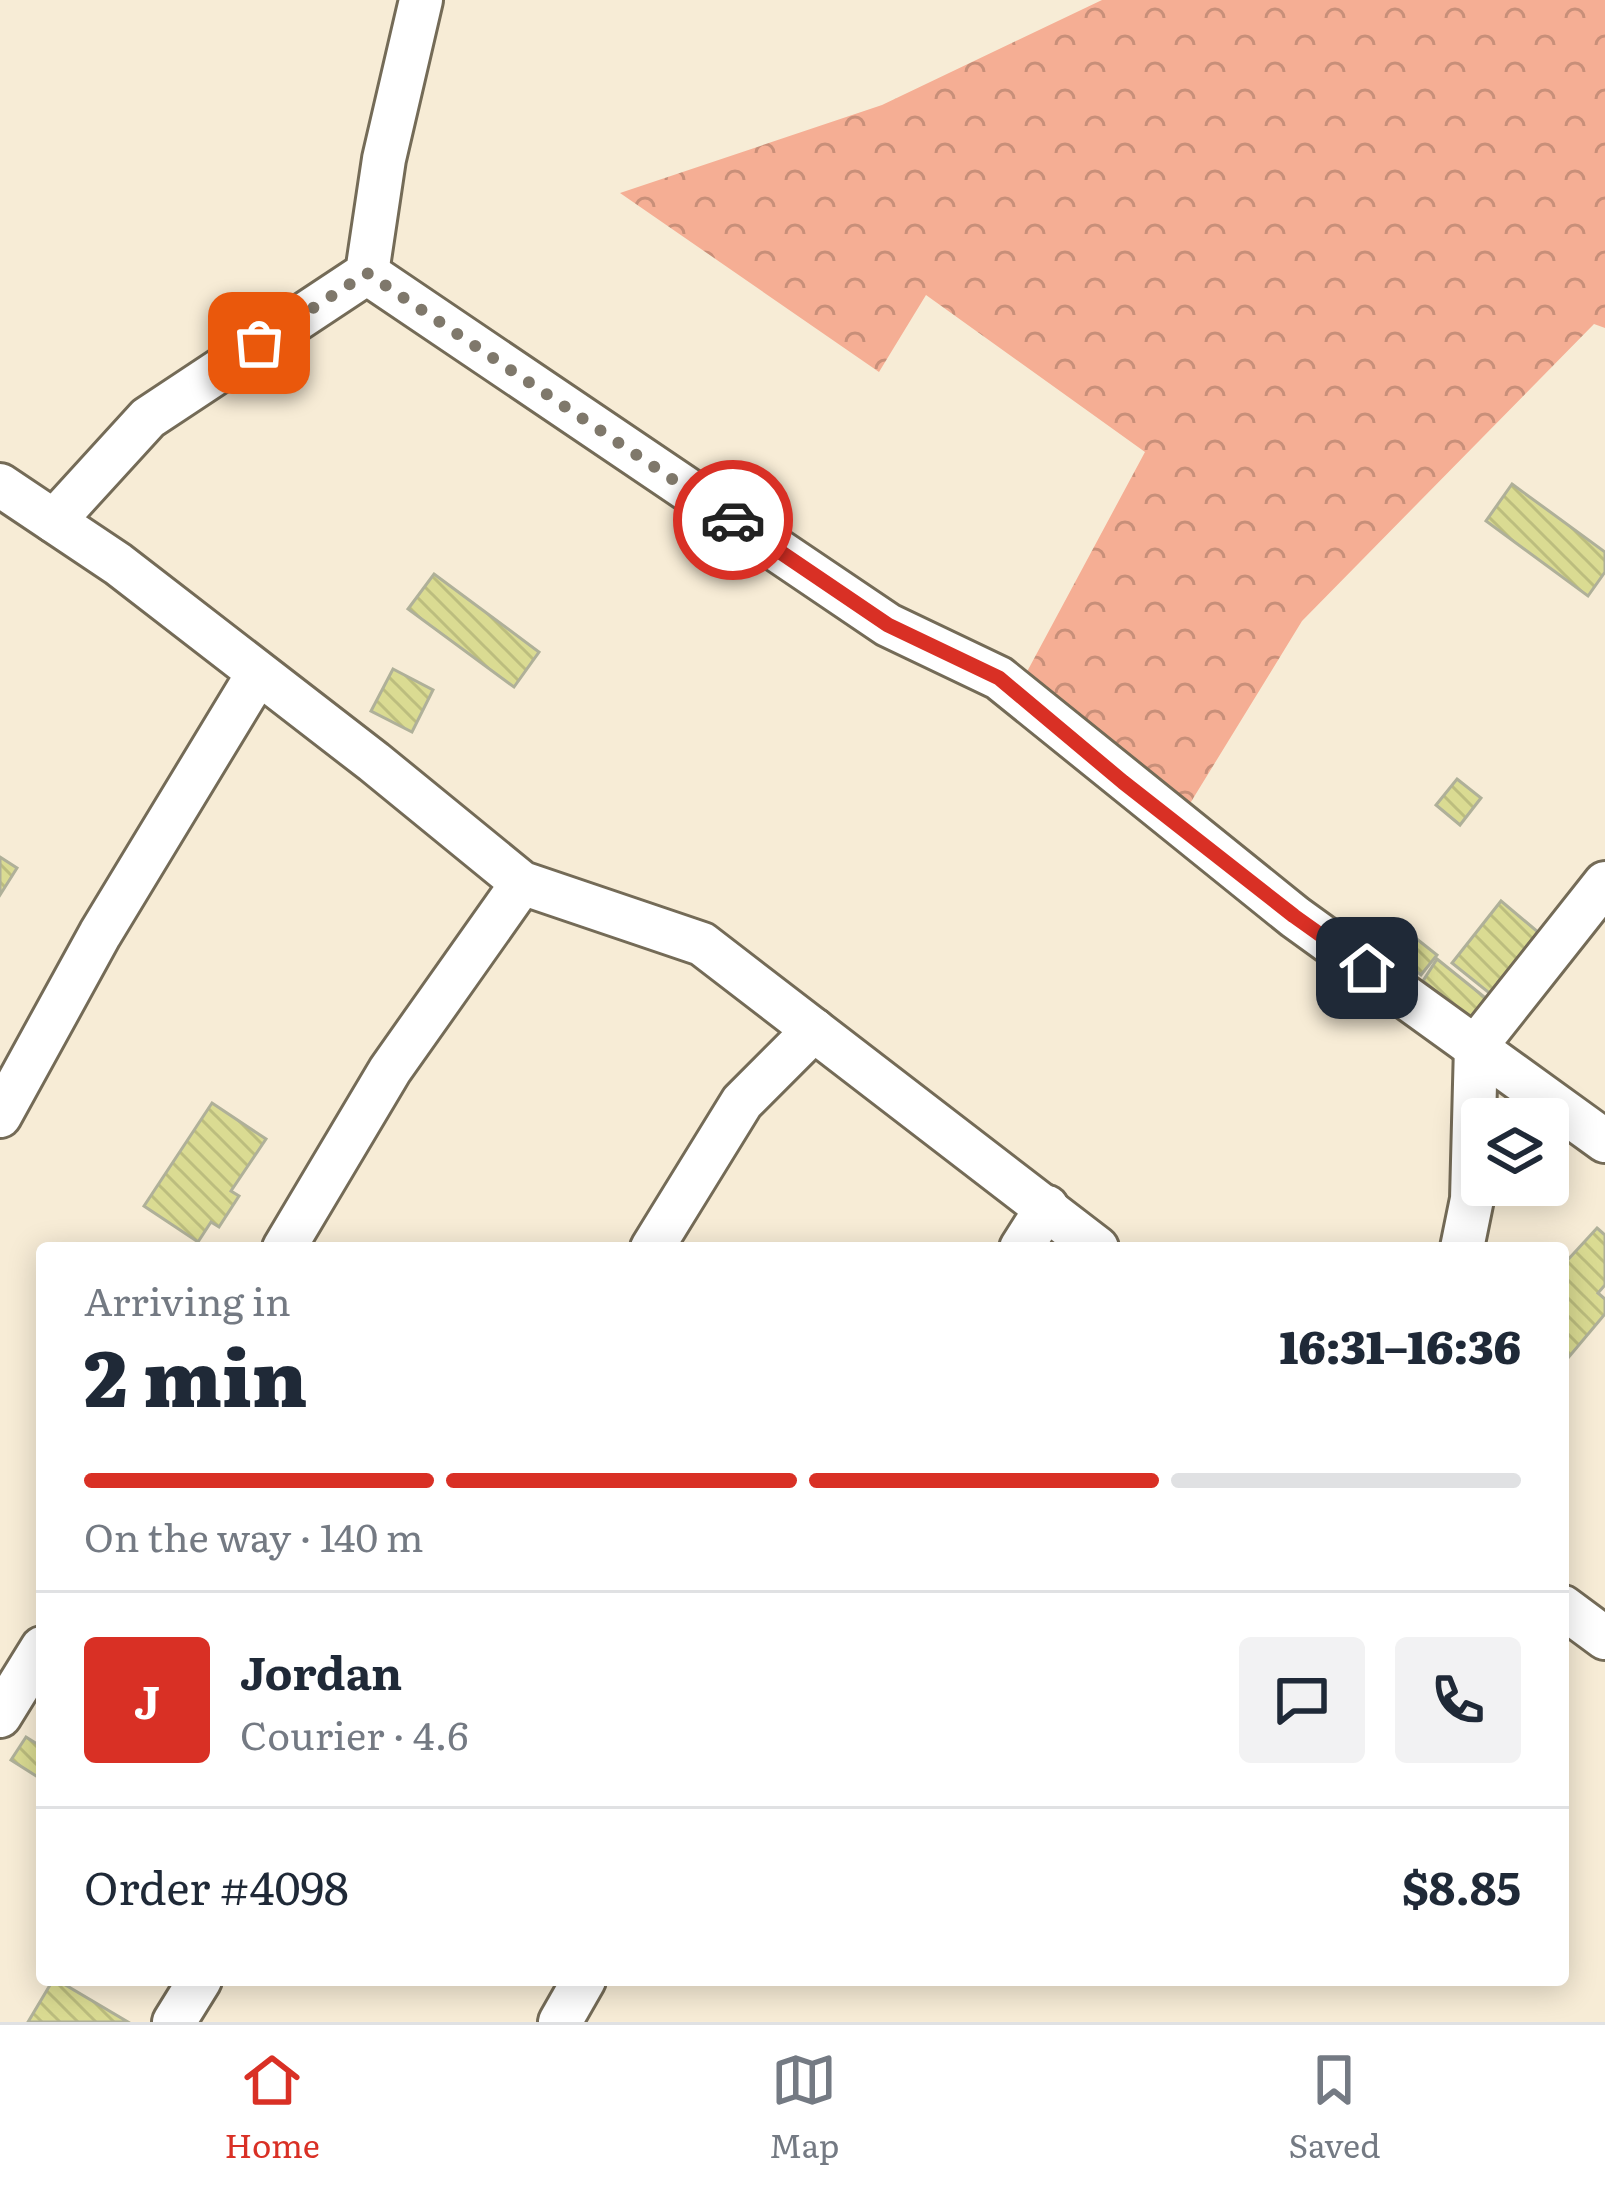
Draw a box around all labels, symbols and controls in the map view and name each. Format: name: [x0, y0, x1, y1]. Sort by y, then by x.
pin: [208, 292, 310, 394]
icon: bag: [226, 310, 292, 376]
courier: [673, 460, 793, 580]
icon: car: [700, 487, 766, 553]
pin: [1316, 917, 1418, 1019]
icon: home: [1334, 935, 1400, 1001]
map controls: [1461, 1098, 1569, 1206]
button: layers: [1461, 1098, 1569, 1206]
text: Arriving in: [84, 1270, 291, 1328]
text: 16:31–16:36: [1280, 1311, 1521, 1378]
text: 2 min: [84, 1315, 307, 1431]
text: On the way · 140 m: [84, 1506, 424, 1564]
text: Jordan: [240, 1637, 402, 1704]
button: chat: [1239, 1637, 1365, 1763]
button: phone: [1395, 1637, 1521, 1763]
text: J: [134, 1666, 160, 1733]
text: Courier · 4.6: [240, 1704, 468, 1762]
text: Order #4098: [84, 1852, 349, 1919]
text: $8.85: [1402, 1852, 1521, 1919]
tab: Home: [225, 2047, 320, 2168]
tab: Map: [769, 2047, 839, 2168]
tab: Saved: [1289, 2047, 1380, 2168]

